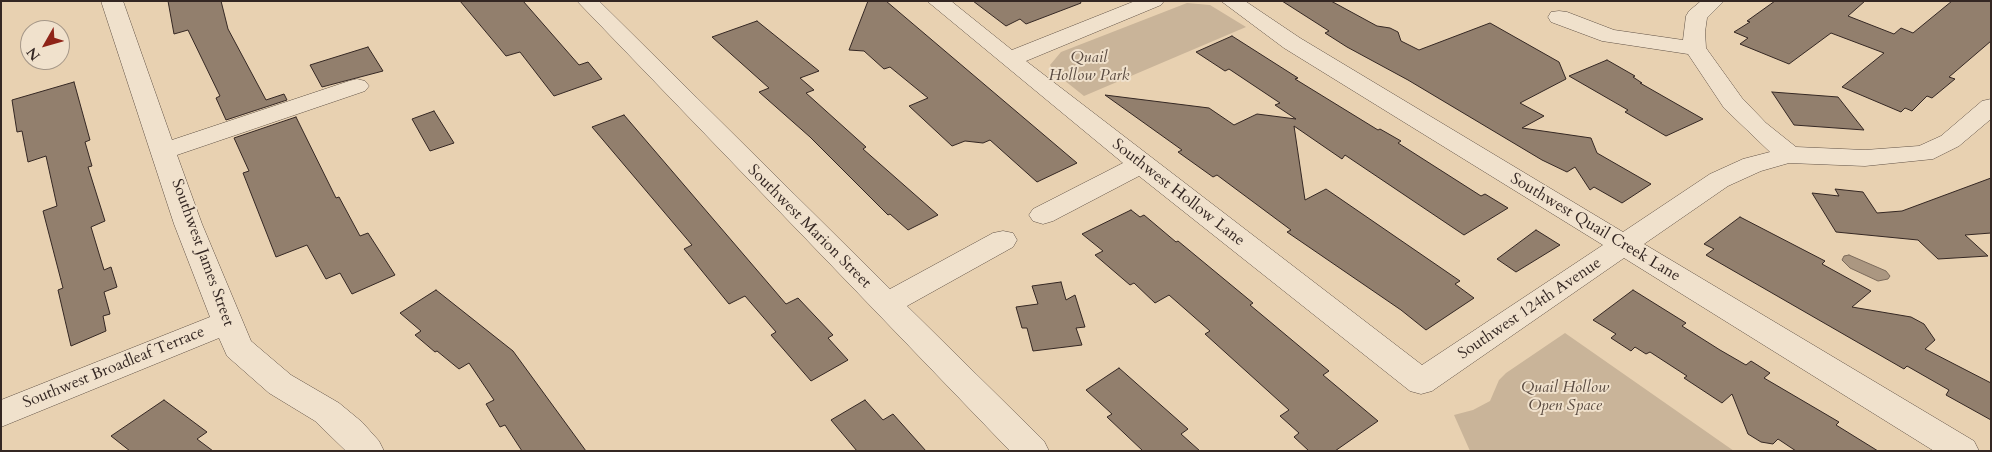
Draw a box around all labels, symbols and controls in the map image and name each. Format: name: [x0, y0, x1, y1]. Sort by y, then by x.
north arrow: [20, 20, 70, 70]
text: N: [22, 43, 45, 65]
park label: Quail Hollow Park: [1048, 48, 1130, 86]
street label: Southwest Hollow Lane: [1108, 135, 1248, 251]
street label: Southwest Marion Street: [743, 161, 875, 293]
street label: Southwest Quail Creek Lane: [1507, 170, 1683, 286]
street label: Southwest James Street: [166, 177, 238, 329]
street label: Southwest 124th Avenue: [1455, 254, 1605, 364]
street label: Southwest Broadleaf Terrace: [20, 323, 208, 413]
park label: Quail Hollow Open Space: [1521, 378, 1609, 416]

